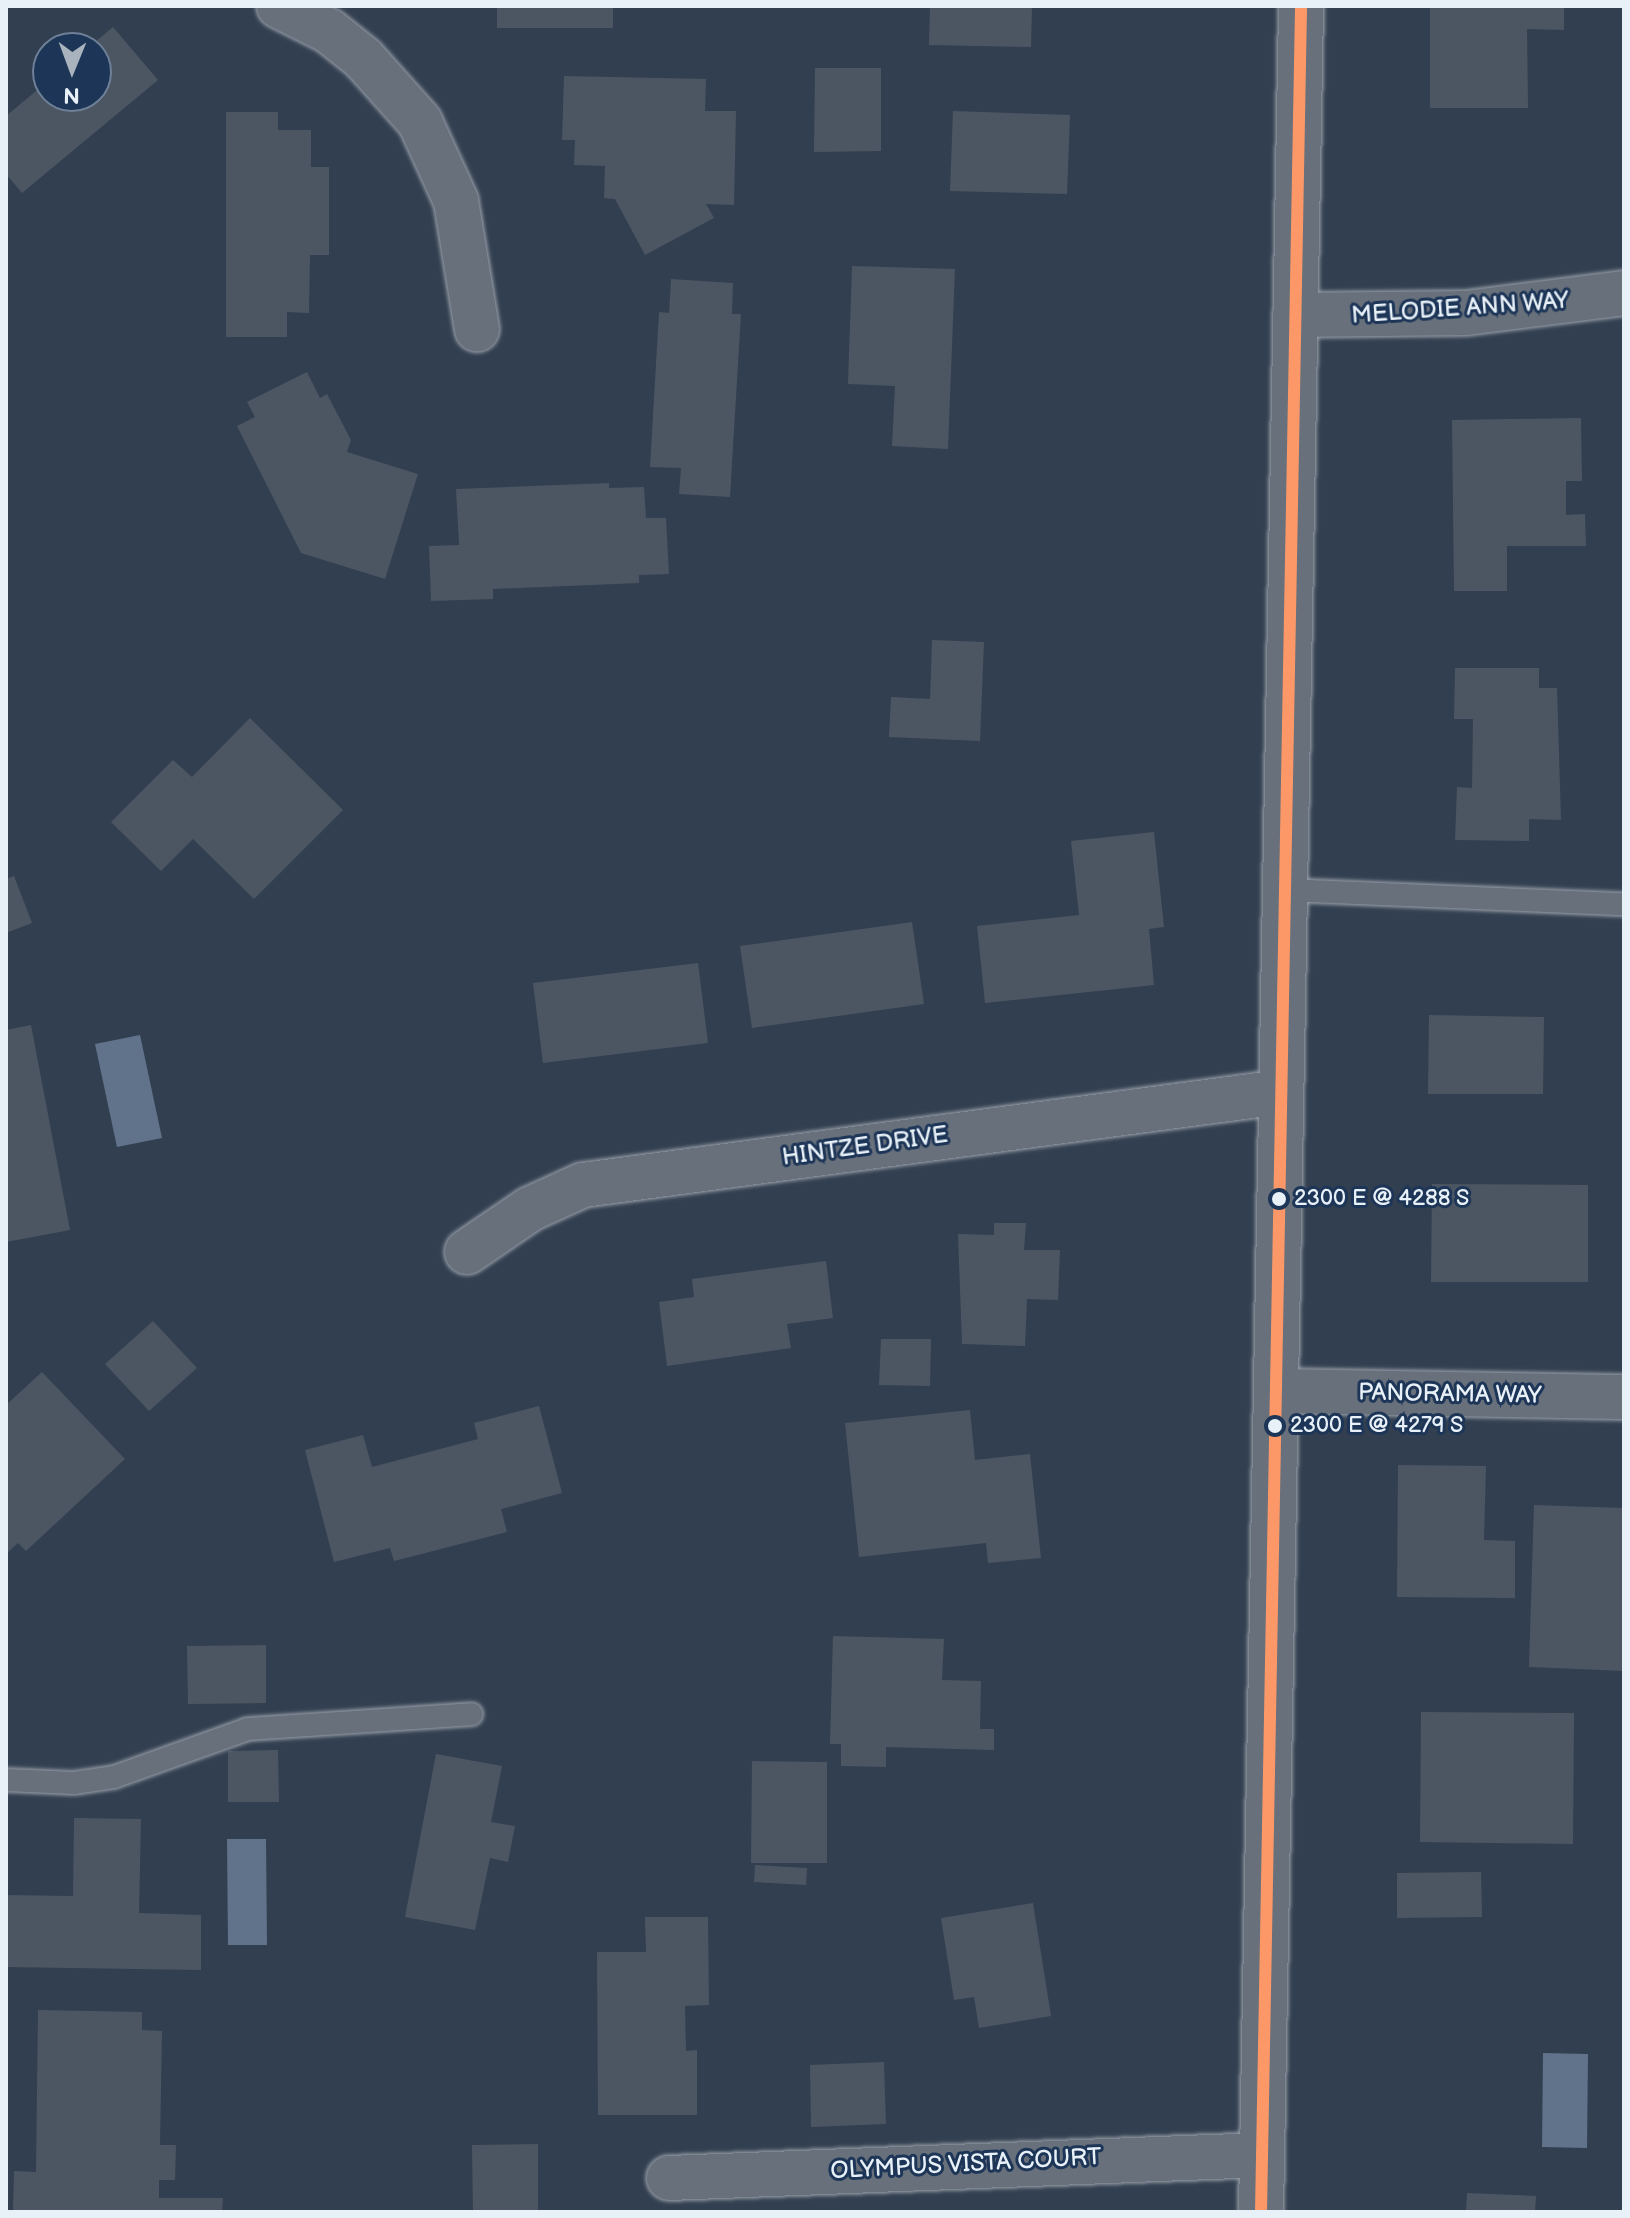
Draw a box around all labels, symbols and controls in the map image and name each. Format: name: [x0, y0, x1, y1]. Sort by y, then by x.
north arrow: [32, 32, 112, 112]
text: N: [63, 81, 80, 108]
street label: MELODIE ANN WAY: [1350, 286, 1570, 330]
street label: HINTZE DRIVE: [780, 1120, 950, 1172]
place label: 2300 E @ 4288 S: [1294, 1186, 1470, 1212]
marker: 2300 E @ 4288 S: [1271, 1191, 1287, 1207]
street label: PANORAMA WAY: [1358, 1378, 1542, 1410]
place label: 2300 E @ 4279 S: [1290, 1413, 1464, 1439]
marker: 2300 E @ 4279 S: [1267, 1418, 1283, 1434]
street label: OLYMPUS VISTA COURT: [829, 2142, 1103, 2186]

